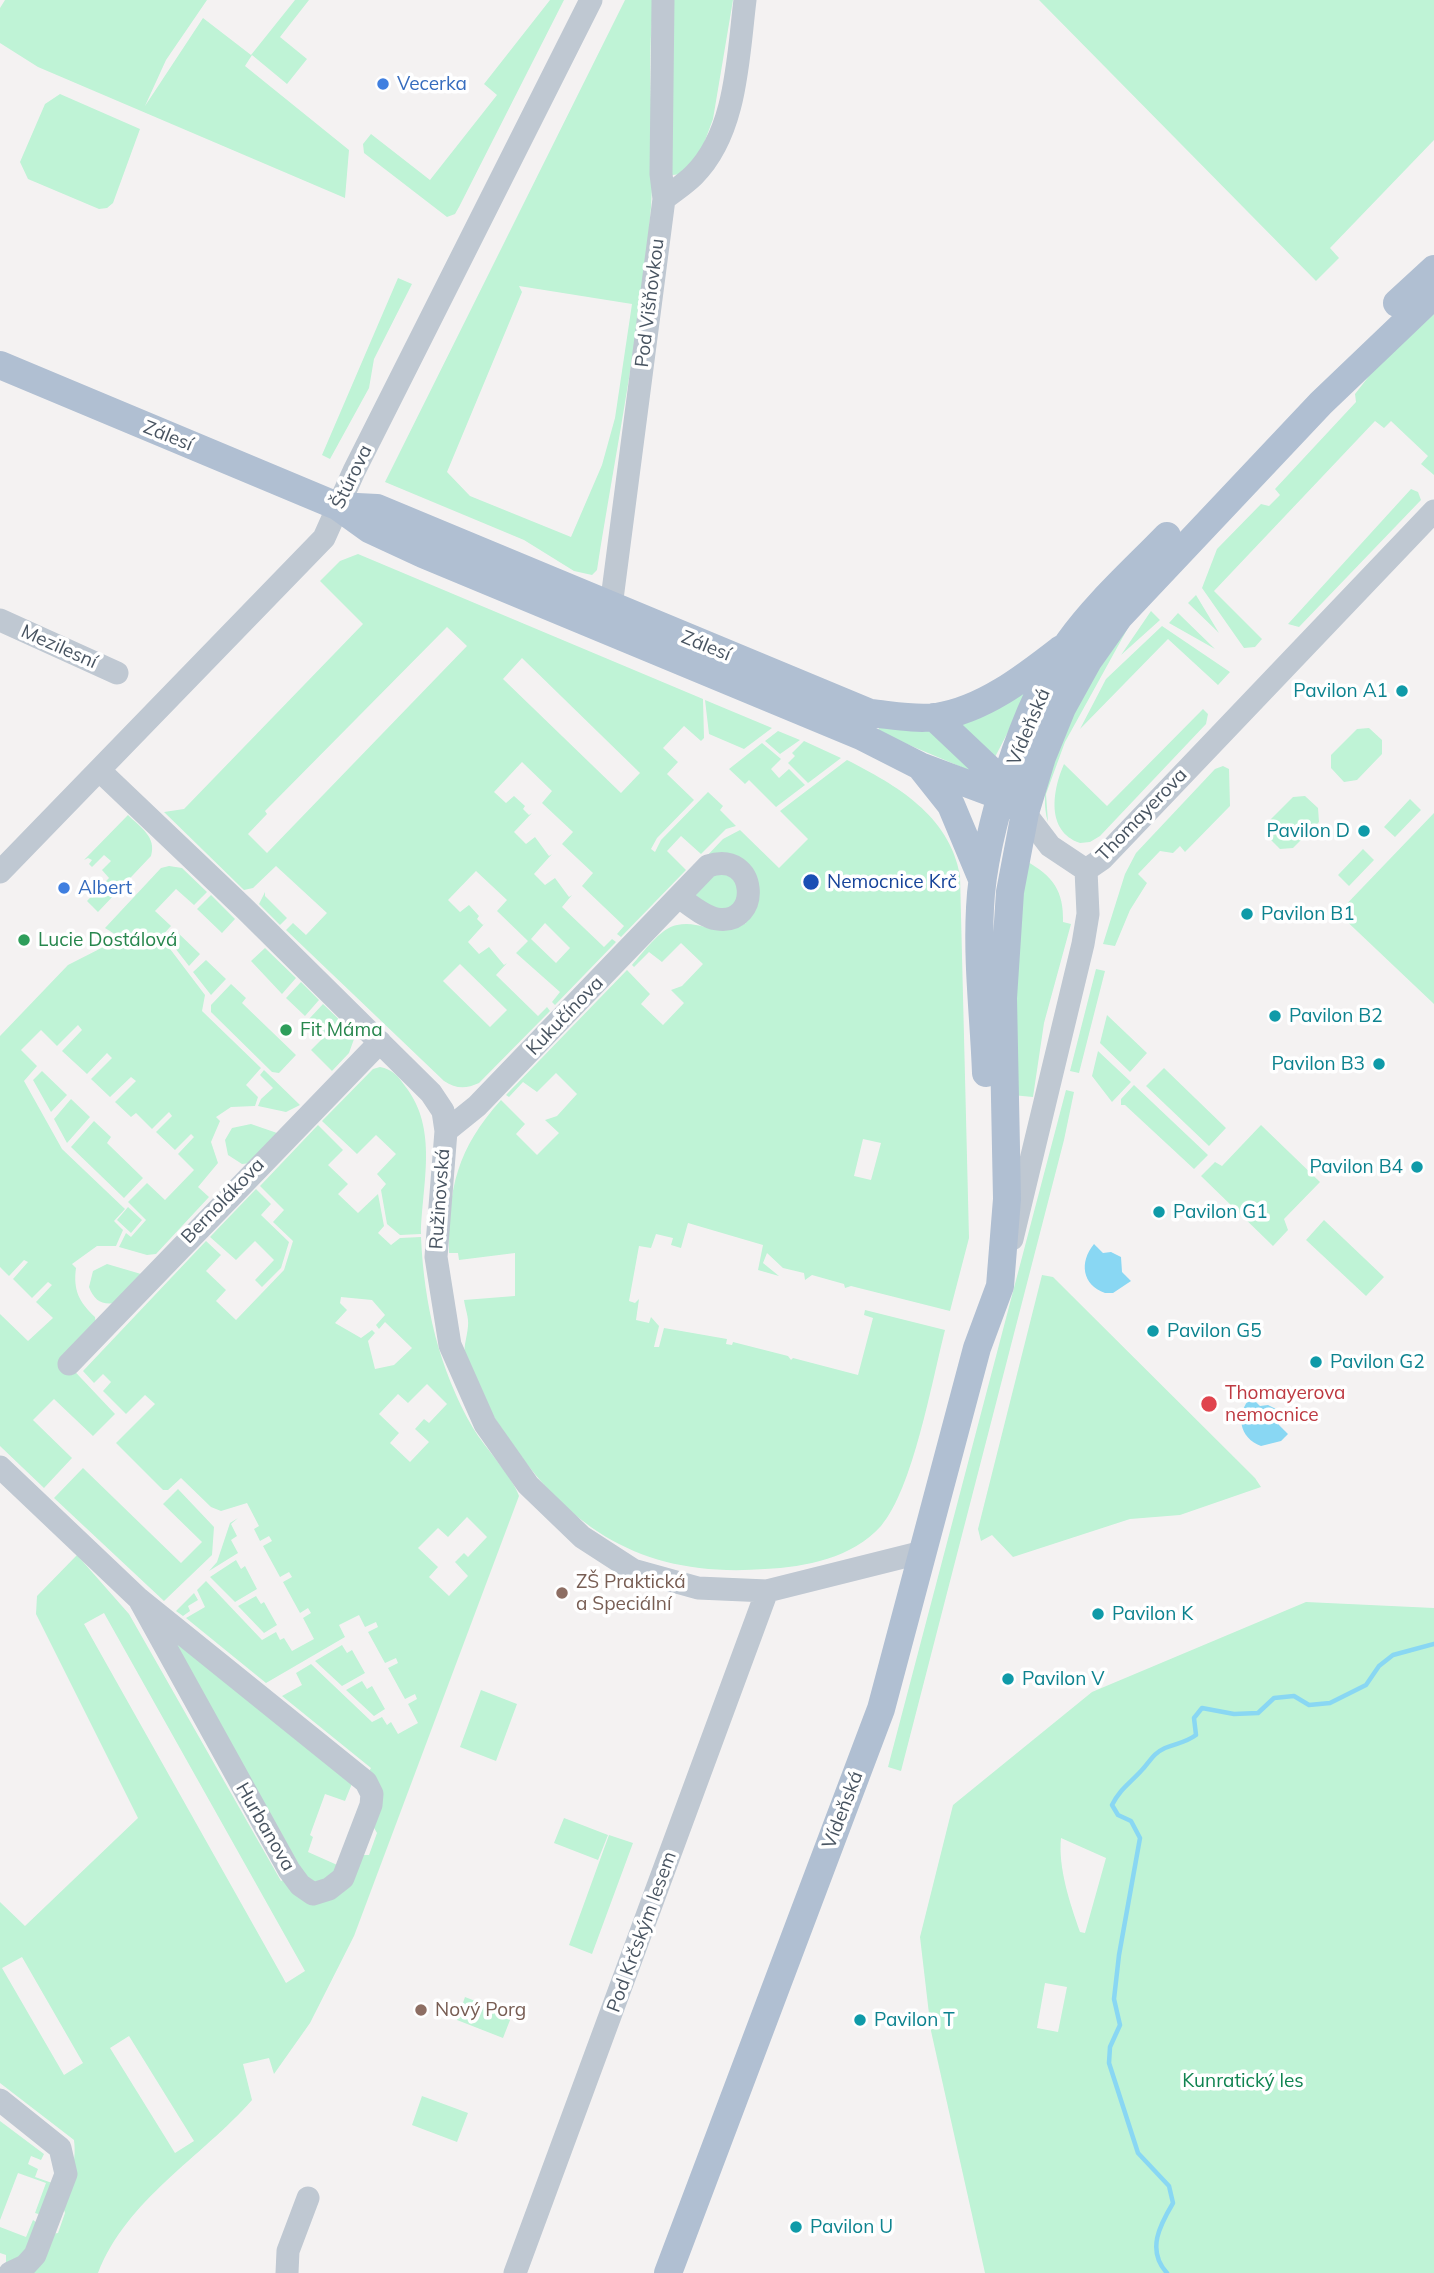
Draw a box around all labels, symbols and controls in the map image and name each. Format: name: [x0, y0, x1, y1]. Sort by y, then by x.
place label: Vecerka: [397, 73, 467, 95]
marker: Vecerka: [375, 76, 391, 92]
street label: Pod Višňovkou: [631, 237, 669, 369]
street label: Zálesí: [140, 416, 196, 456]
street label: Štúrova: [327, 441, 377, 513]
street label: Mezilesní: [17, 620, 101, 674]
street label: Zálesí: [678, 626, 734, 666]
place label: Pavilon A1: [1293, 680, 1388, 702]
marker: Pavilon A1: [1394, 683, 1410, 699]
street label: Vídeňská: [1003, 685, 1055, 769]
street label: Thomayerova: [1092, 764, 1192, 866]
place label: Pavilon D: [1267, 820, 1350, 842]
marker: Pavilon D: [1356, 823, 1372, 839]
place label: Nemocnice Krč: [827, 871, 957, 893]
marker: Nemocnice Krč: [801, 872, 821, 892]
place label: Albert: [78, 877, 132, 899]
marker: Albert: [56, 880, 72, 896]
place label: Pavilon B1: [1261, 903, 1355, 925]
marker: Pavilon B1: [1239, 906, 1255, 922]
place label: Lucie Dostálová: [38, 929, 177, 951]
marker: Lucie Dostálová: [16, 932, 32, 948]
street label: Kukučínova: [522, 972, 608, 1060]
place label: Pavilon B2: [1289, 1005, 1383, 1027]
marker: Pavilon B2: [1267, 1008, 1283, 1024]
place label: Fit Máma: [300, 1019, 383, 1041]
marker: Fit Máma: [278, 1022, 294, 1038]
place label: Pavilon B3: [1271, 1053, 1365, 1075]
marker: Pavilon B3: [1371, 1056, 1387, 1072]
street label: Ružinovská: [425, 1148, 455, 1250]
street label: Bernolákova: [177, 1154, 269, 1248]
place label: Pavilon B4: [1309, 1156, 1403, 1178]
marker: Pavilon B4: [1409, 1159, 1425, 1175]
place label: Pavilon G1: [1173, 1201, 1268, 1223]
marker: Pavilon G1: [1151, 1204, 1167, 1220]
place label: Pavilon G5: [1167, 1320, 1262, 1342]
marker: Pavilon G5: [1145, 1323, 1161, 1339]
place label: Pavilon G2: [1330, 1351, 1425, 1373]
marker: Pavilon G2: [1308, 1354, 1324, 1370]
place label: Thomayerova nemocnice: [1225, 1382, 1346, 1426]
marker: Thomayerova nemocnice: [1199, 1394, 1219, 1414]
place label: ZŠ Praktická a Speciální: [576, 1571, 686, 1615]
marker: ZŠ Praktická a Speciální: [554, 1585, 570, 1601]
place label: Pavilon K: [1112, 1603, 1193, 1625]
marker: Pavilon K: [1090, 1606, 1106, 1622]
place label: Pavilon V: [1022, 1668, 1105, 1690]
marker: Pavilon V: [1000, 1671, 1016, 1687]
street label: Vídeňská: [818, 1768, 868, 1852]
street label: Hurbanova: [231, 1779, 299, 1875]
street label: Pod Krčským lesem: [602, 1849, 682, 2015]
place label: Nový Porg: [435, 1999, 526, 2021]
marker: Nový Porg: [413, 2002, 429, 2018]
place label: Pavilon T: [874, 2009, 955, 2031]
marker: Pavilon T: [852, 2012, 868, 2028]
park label: Kunratický les: [1182, 2070, 1304, 2092]
place label: Pavilon U: [810, 2216, 893, 2238]
marker: Pavilon U: [788, 2219, 804, 2235]

